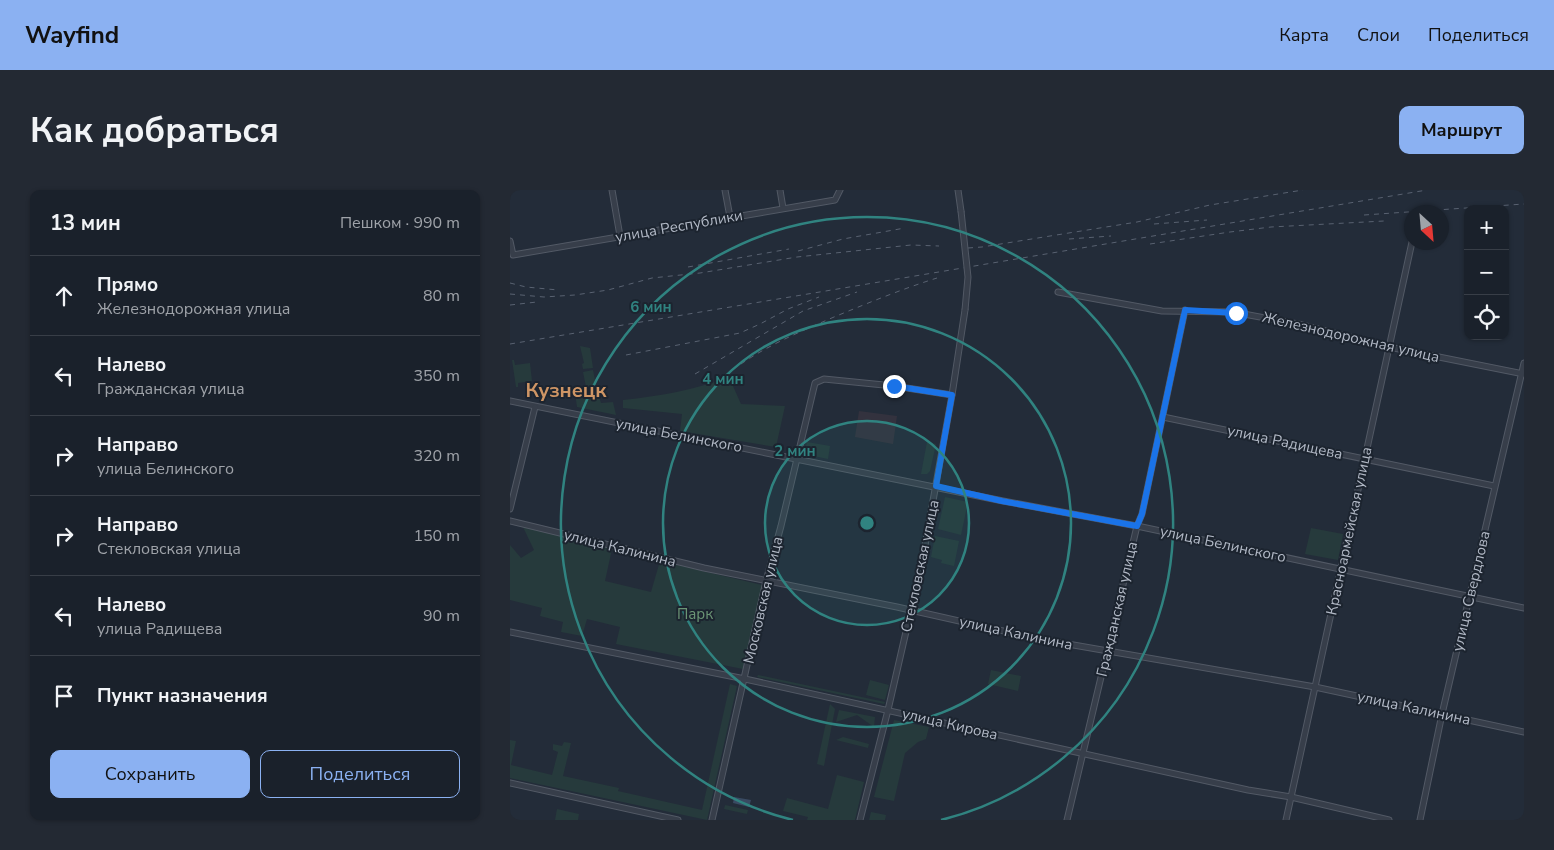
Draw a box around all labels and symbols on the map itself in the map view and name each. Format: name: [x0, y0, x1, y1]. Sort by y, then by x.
street label: улица Республики: [614, 205, 744, 247]
north arrow: [1404, 205, 1449, 250]
text: 6 мин: [630, 297, 672, 317]
route start: [1225, 302, 1248, 325]
street label: Железнодорожная улица: [1260, 307, 1442, 367]
text: 4 мин: [702, 369, 744, 389]
route end: [883, 375, 906, 398]
district label: Кузнецк: [526, 377, 607, 404]
street label: улица Белинского: [614, 413, 744, 457]
street label: улица Радищева: [1225, 420, 1345, 464]
text: 2 мин: [774, 441, 816, 461]
street label: Красноармейская улица: [1321, 445, 1377, 617]
street label: Стекловская улица: [896, 498, 944, 634]
centre of rings: [858, 514, 876, 532]
street label: улица Белинского: [1158, 521, 1288, 567]
street label: улица Калинина: [562, 524, 678, 572]
street label: улица Свердлова: [1447, 529, 1495, 653]
street label: Московская улица: [739, 534, 787, 666]
street label: Гражданская улица: [1092, 539, 1142, 679]
park label: Парк: [677, 604, 713, 624]
street label: улица Калинина: [958, 611, 1074, 655]
street label: улица Калинина: [1356, 686, 1472, 730]
street label: улица Кирова: [900, 703, 1000, 745]

